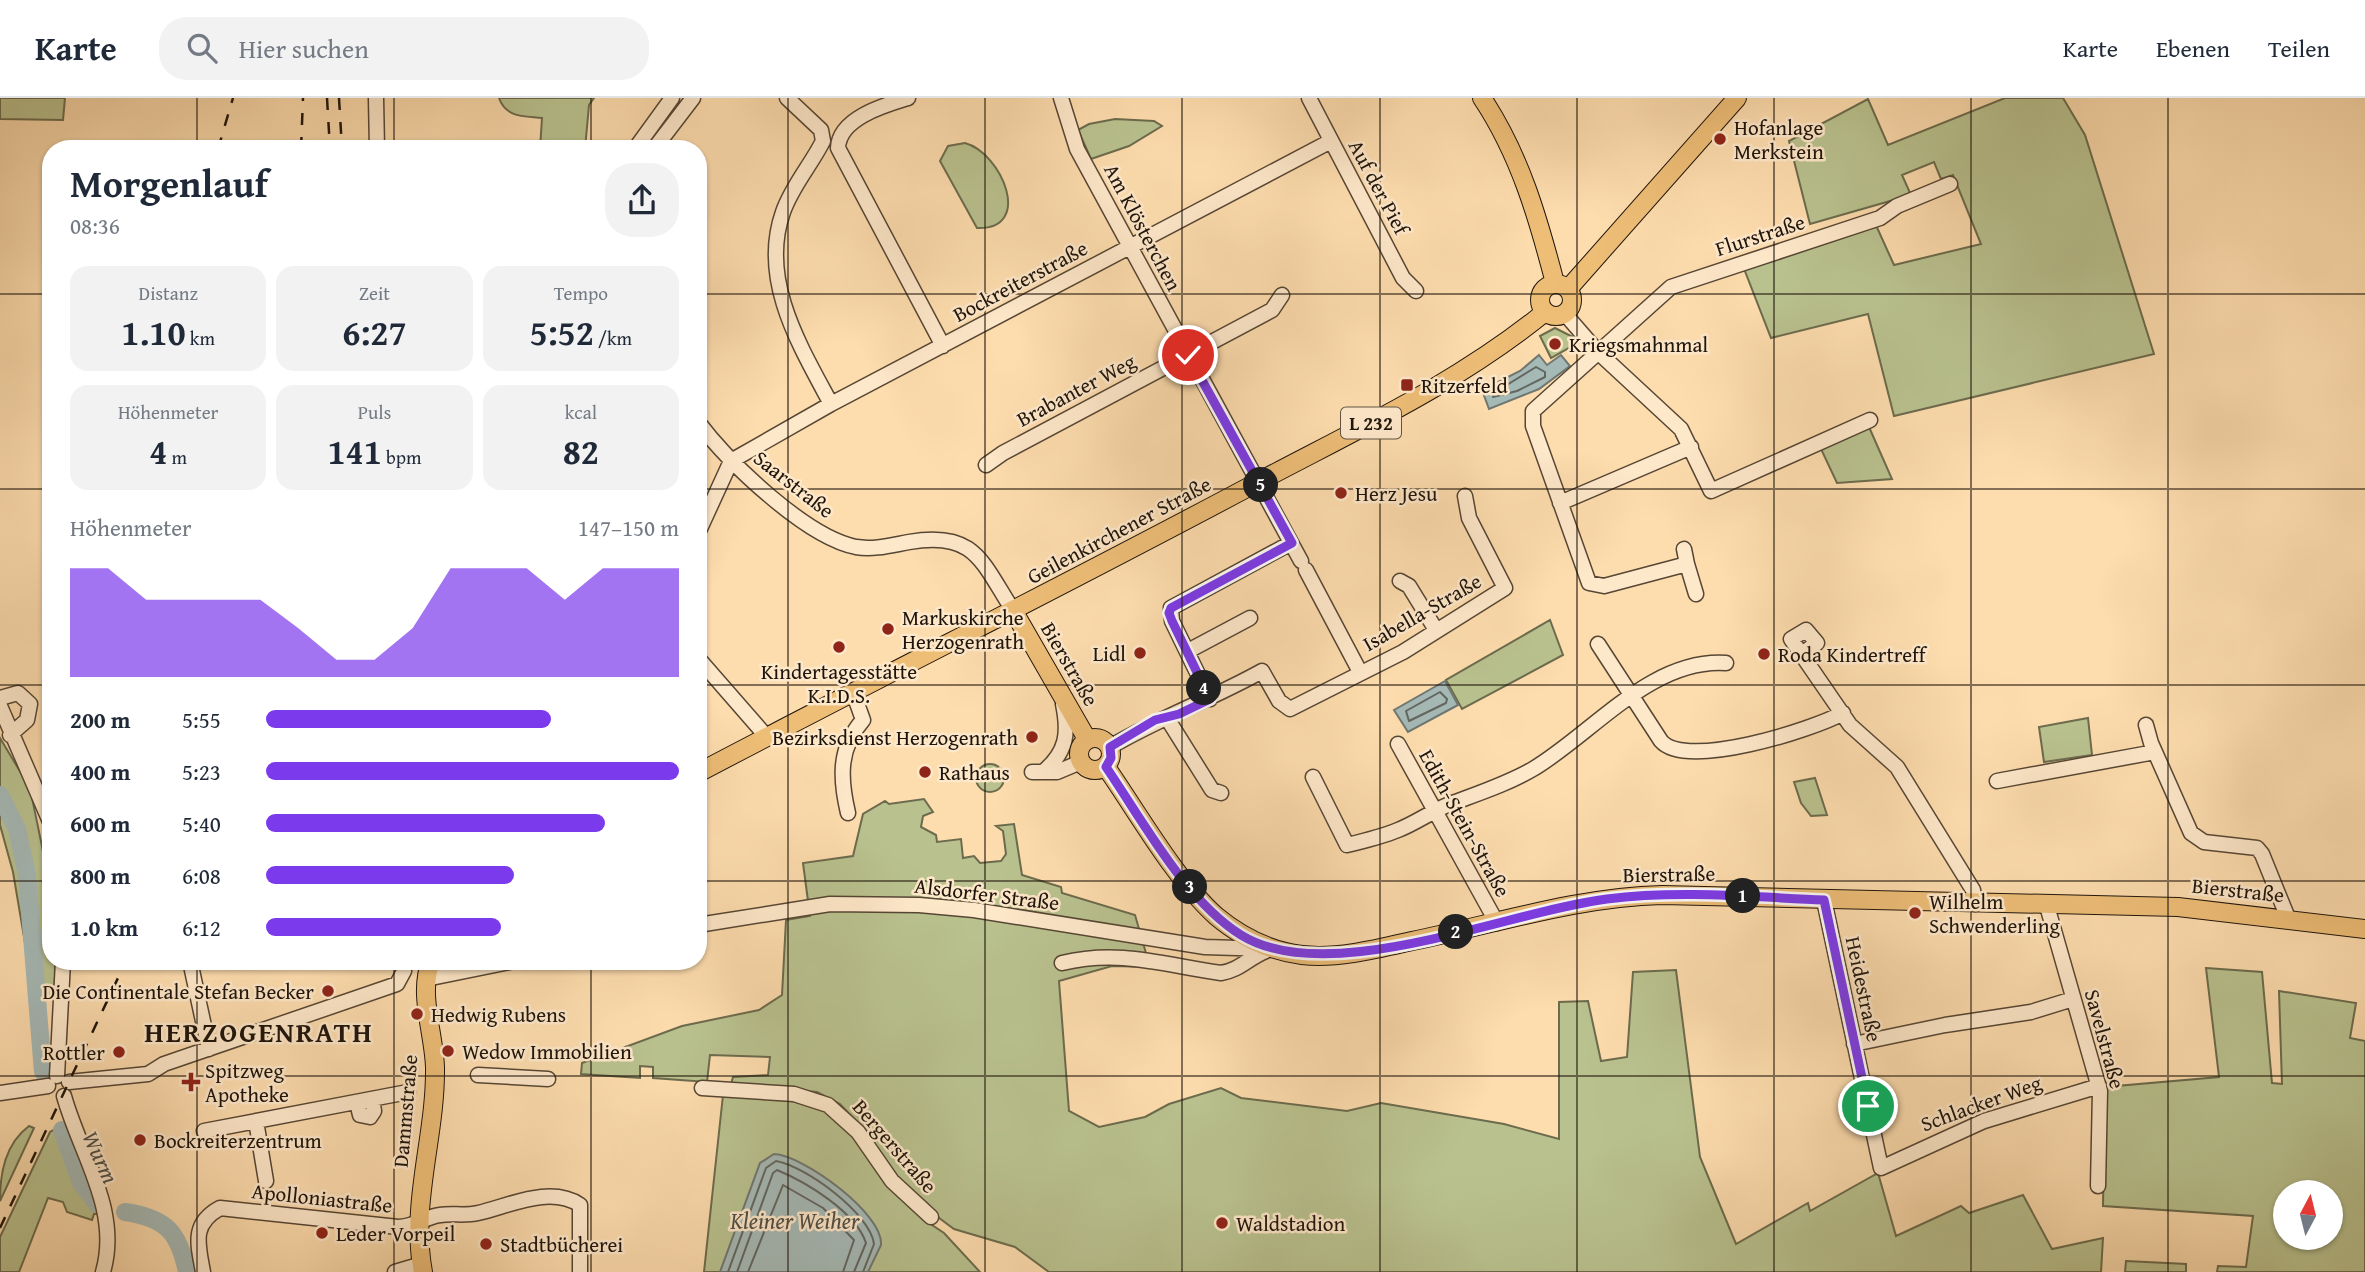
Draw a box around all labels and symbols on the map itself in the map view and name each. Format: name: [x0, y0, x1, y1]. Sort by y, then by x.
place label: Hofanlage Merkstein: [1734, 112, 1824, 167]
marker: Hofanlage Merkstein: [1712, 131, 1728, 147]
street label: Auf der Pief: [1341, 134, 1418, 242]
street label: Am Klösterchen: [1096, 158, 1190, 296]
street label: Flurstraße: [1711, 206, 1809, 264]
street label: Bockreiterstraße: [947, 232, 1093, 330]
pin: [1158, 325, 1218, 385]
place label: Kriegsmahnmal: [1569, 329, 1708, 360]
marker: Kriegsmahnmal: [1547, 336, 1563, 352]
street label: Brabanter Weg: [1011, 345, 1141, 434]
place label: Ritzerfeld: [1421, 370, 1509, 401]
marker: Ritzerfeld: [1399, 377, 1415, 393]
road number: L 232: [1341, 408, 1401, 438]
street label: Saarstraße: [747, 443, 841, 526]
street label: Geilenkirchener Straße: [1022, 468, 1217, 592]
pin: 5: [1244, 468, 1278, 502]
place label: Herz Jesu: [1355, 478, 1438, 509]
marker: Herz Jesu: [1333, 485, 1349, 501]
street label: Isabella-Straße: [1357, 565, 1487, 659]
place label: Markuskirche Herzogenrath: [902, 602, 1024, 657]
street label: Bierstraße: [1033, 616, 1107, 712]
marker: Markuskirche Herzogenrath: [880, 621, 896, 637]
place label: Lidl: [1093, 638, 1126, 669]
marker: Kindertagesstätte K.I.D.S.: [831, 639, 847, 655]
place label: Roda Kindertreff: [1778, 639, 1928, 670]
marker: Lidl: [1132, 645, 1148, 661]
marker: Roda Kindertreff: [1756, 646, 1772, 662]
place label: Kindertagesstätte K.I.D.S.: [761, 656, 917, 711]
pin: 4: [1186, 670, 1222, 706]
place label: Bezirksdienst Herzogenrath: [772, 722, 1018, 753]
marker: Bezirksdienst Herzogenrath: [1024, 729, 1040, 745]
street label: Edith-Stein-Straße: [1411, 743, 1519, 903]
place label: Rathaus: [939, 757, 1010, 788]
marker: Rathaus: [917, 764, 933, 780]
street label: Bierstraße: [1622, 858, 1716, 890]
street label: Alsdorfer Straße: [913, 870, 1061, 918]
pin: 3: [1172, 870, 1208, 904]
street label: Bierstraße: [2190, 870, 2286, 910]
pin: 1: [1726, 878, 1760, 914]
place label: Wilhelm Schwenderling: [1929, 886, 2060, 941]
marker: Wilhelm Schwenderling: [1907, 905, 1923, 921]
pin: 2: [1438, 914, 1474, 950]
street label: Heidestraße: [1838, 933, 1890, 1045]
place label: Die Continentale Stefan Becker: [42, 976, 314, 1007]
marker: Die Continentale Stefan Becker: [320, 983, 336, 999]
street label: Savelstraße: [2077, 986, 2133, 1092]
place label: Hedwig Rubens: [431, 999, 566, 1030]
marker: Hedwig Rubens: [409, 1006, 425, 1022]
district label: HERZOGENRATH: [144, 1011, 374, 1052]
place label: Wedow Immobilien: [462, 1036, 632, 1067]
place label: Rottler: [43, 1037, 105, 1068]
marker: Wedow Immobilien: [440, 1043, 456, 1059]
marker: Rottler: [111, 1044, 127, 1060]
street label: Dammstraße: [385, 1053, 425, 1169]
place label: Spitzweg Apotheke: [205, 1055, 289, 1110]
street label: Schlacker Weg: [1916, 1067, 2046, 1139]
marker: Spitzweg Apotheke: [183, 1074, 199, 1090]
pin: [1838, 1076, 1898, 1136]
street label: Bergerstraße: [845, 1092, 945, 1200]
water label: Wurm: [74, 1125, 128, 1189]
place label: Bockreiterzentrum: [154, 1125, 322, 1156]
marker: Bockreiterzentrum: [132, 1132, 148, 1148]
street label: Apolloniastraße: [250, 1175, 394, 1221]
north arrow: [2273, 1180, 2343, 1250]
water label: Kleiner Weiher: [729, 1204, 861, 1237]
place label: Waldstadion: [1236, 1208, 1346, 1239]
marker: Waldstadion: [1214, 1215, 1230, 1231]
place label: Leder Vorpeil: [336, 1218, 455, 1249]
marker: Leder Vorpeil: [314, 1225, 330, 1241]
place label: Stadtbücherei: [500, 1229, 623, 1260]
marker: Stadtbücherei: [478, 1236, 494, 1252]

